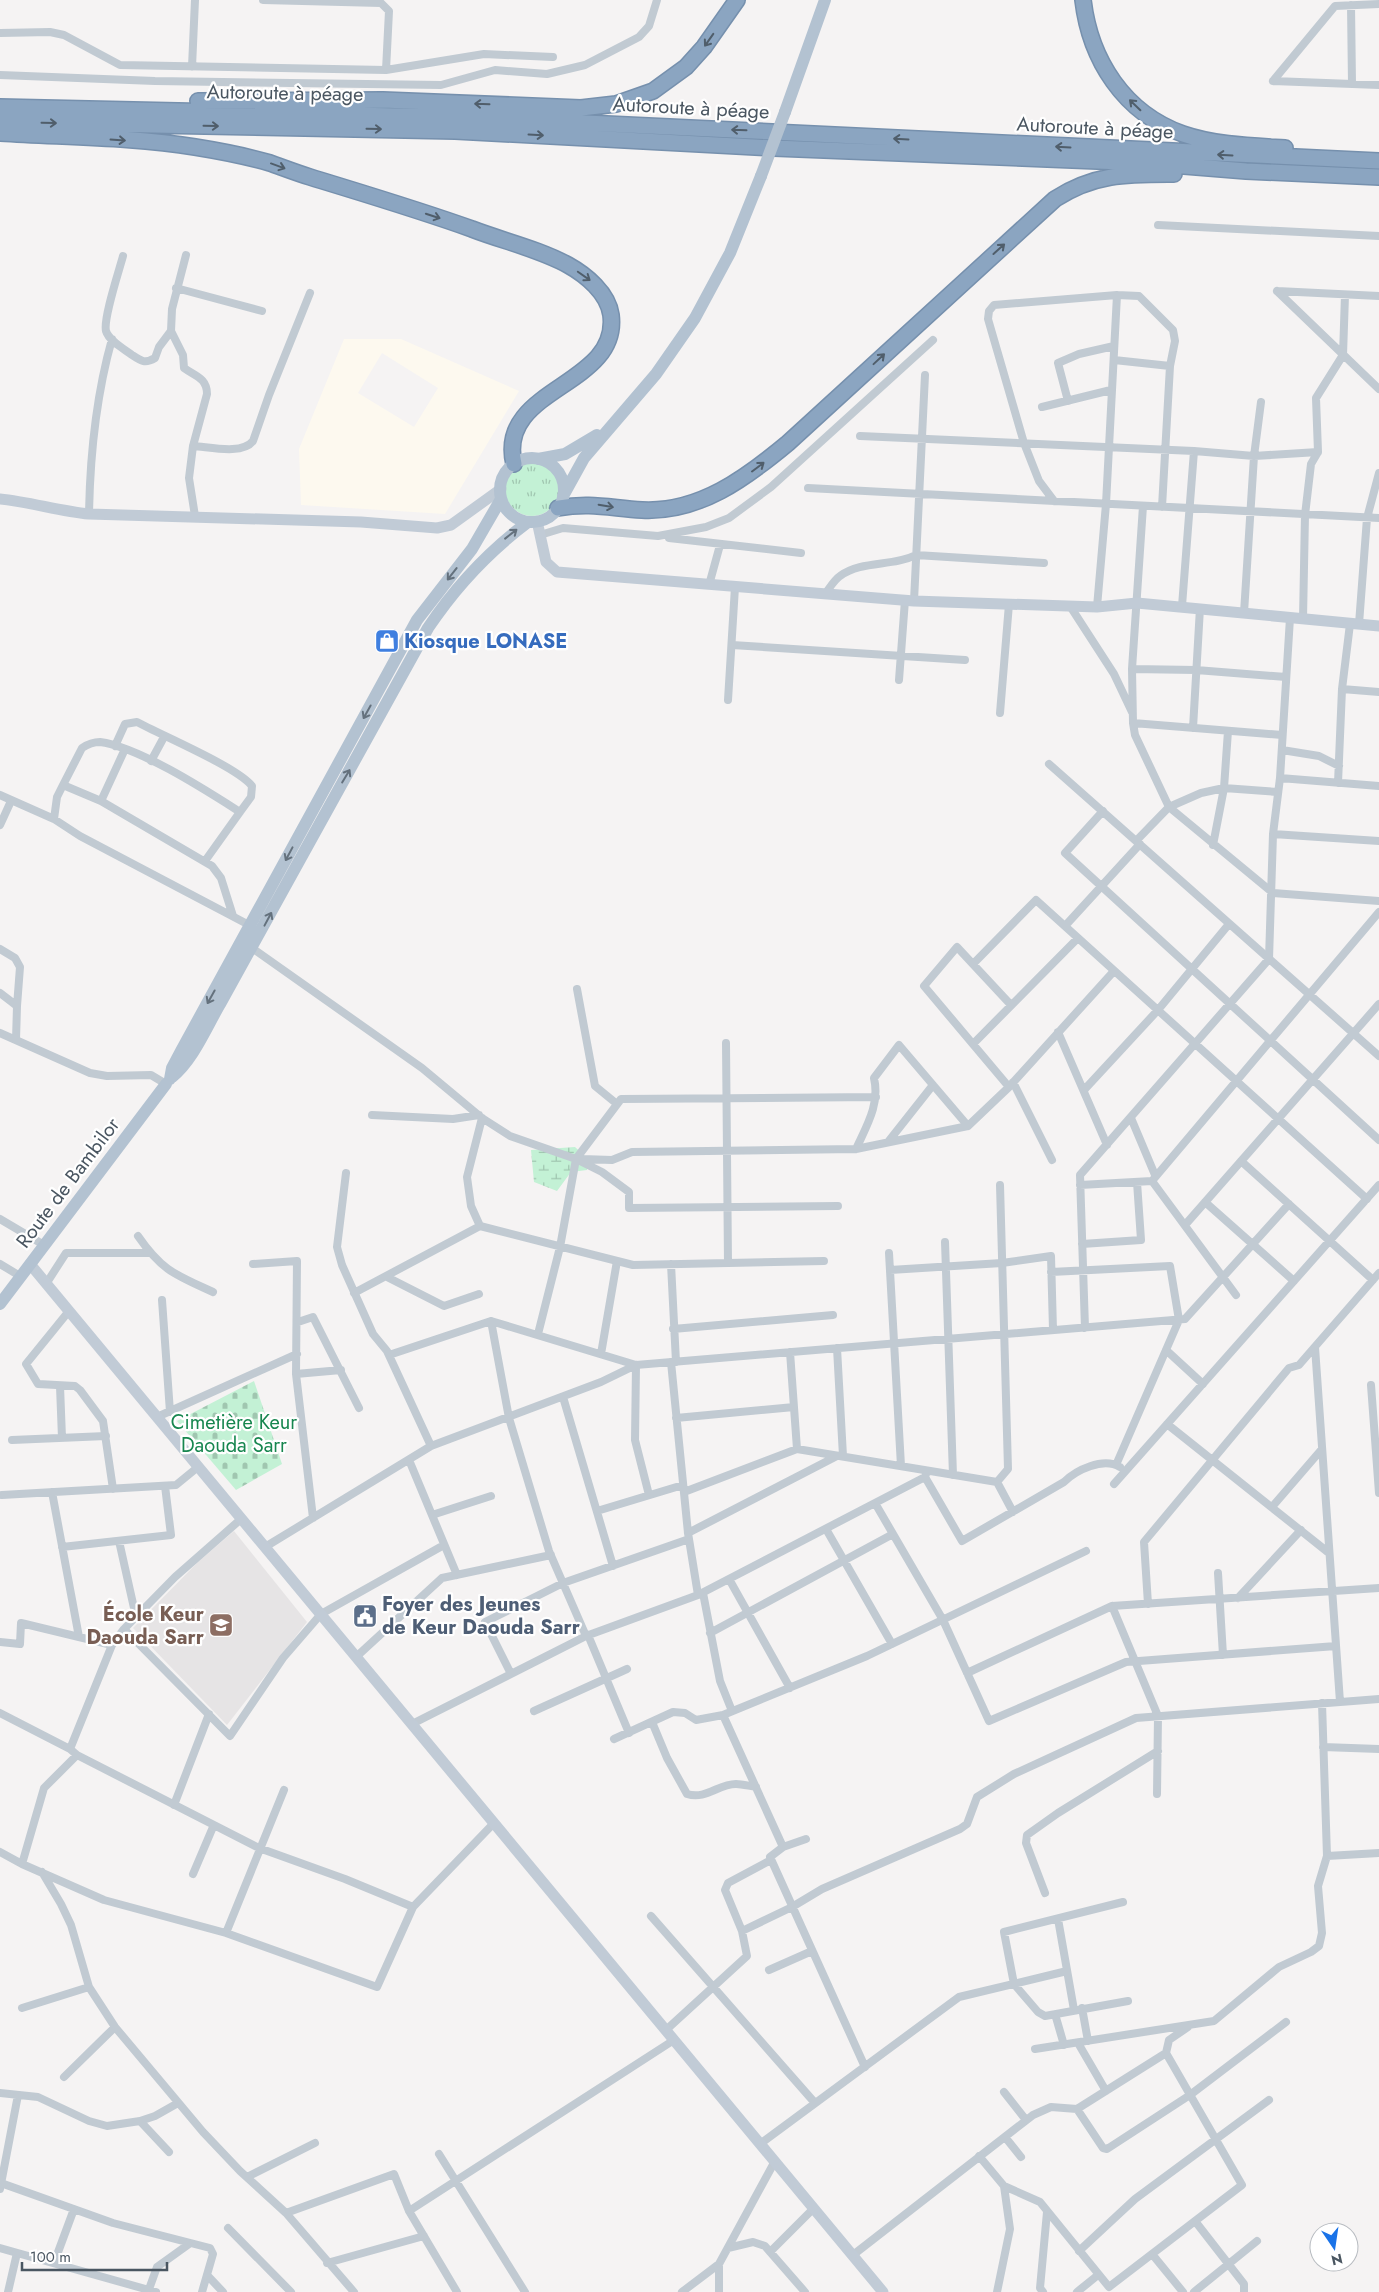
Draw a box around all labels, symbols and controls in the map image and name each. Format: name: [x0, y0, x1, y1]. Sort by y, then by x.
one-way arrow: [704, 33, 714, 47]
street label: Autoroute à péage: [206, 77, 364, 109]
street label: Autoroute à péage: [612, 89, 770, 127]
one-way arrow: [474, 99, 490, 109]
one-way arrow: [1129, 99, 1141, 111]
street label: Autoroute à péage: [1016, 109, 1174, 147]
one-way arrow: [40, 118, 56, 127]
one-way arrow: [202, 121, 219, 131]
one-way arrow: [365, 124, 381, 134]
one-way arrow: [731, 126, 747, 135]
one-way arrow: [528, 130, 544, 139]
one-way arrow: [893, 134, 909, 143]
one-way arrow: [110, 136, 126, 145]
one-way arrow: [1055, 142, 1071, 151]
one-way arrow: [1218, 151, 1234, 160]
one-way arrow: [270, 162, 286, 171]
one-way arrow: [425, 211, 441, 221]
one-way arrow: [993, 243, 1006, 255]
one-way arrow: [576, 271, 590, 281]
one-way arrow: [873, 353, 886, 365]
one-way arrow: [751, 462, 765, 472]
one-way arrow: [598, 501, 614, 511]
one-way arrow: [504, 529, 517, 540]
one-way arrow: [447, 567, 457, 581]
place label: Kiosque LONASE: [404, 627, 567, 656]
shop icon: Kiosque LONASE: [374, 628, 400, 654]
one-way arrow: [362, 704, 372, 719]
one-way arrow: [341, 770, 351, 784]
one-way arrow: [284, 847, 294, 862]
one-way arrow: [263, 912, 273, 926]
one-way arrow: [206, 989, 216, 1004]
street label: Route de Bambilor: [9, 1112, 127, 1254]
park label: Cimetière Keur Daouda Sarr: [171, 1408, 297, 1460]
place label: Foyer des Jeunes de Keur Daouda Sarr: [382, 1590, 581, 1642]
place label: École Keur Daouda Sarr: [86, 1599, 205, 1652]
public building icon: Foyer des Jeunes de Keur Daouda Sarr: [352, 1603, 378, 1629]
school or university icon: École Keur Daouda Sarr: [208, 1612, 234, 1638]
north arrow: [1309, 2222, 1359, 2272]
scale bar: [22, 2240, 168, 2272]
text: 100 m: [30, 2246, 71, 2268]
text: N: [1329, 2249, 1345, 2271]

